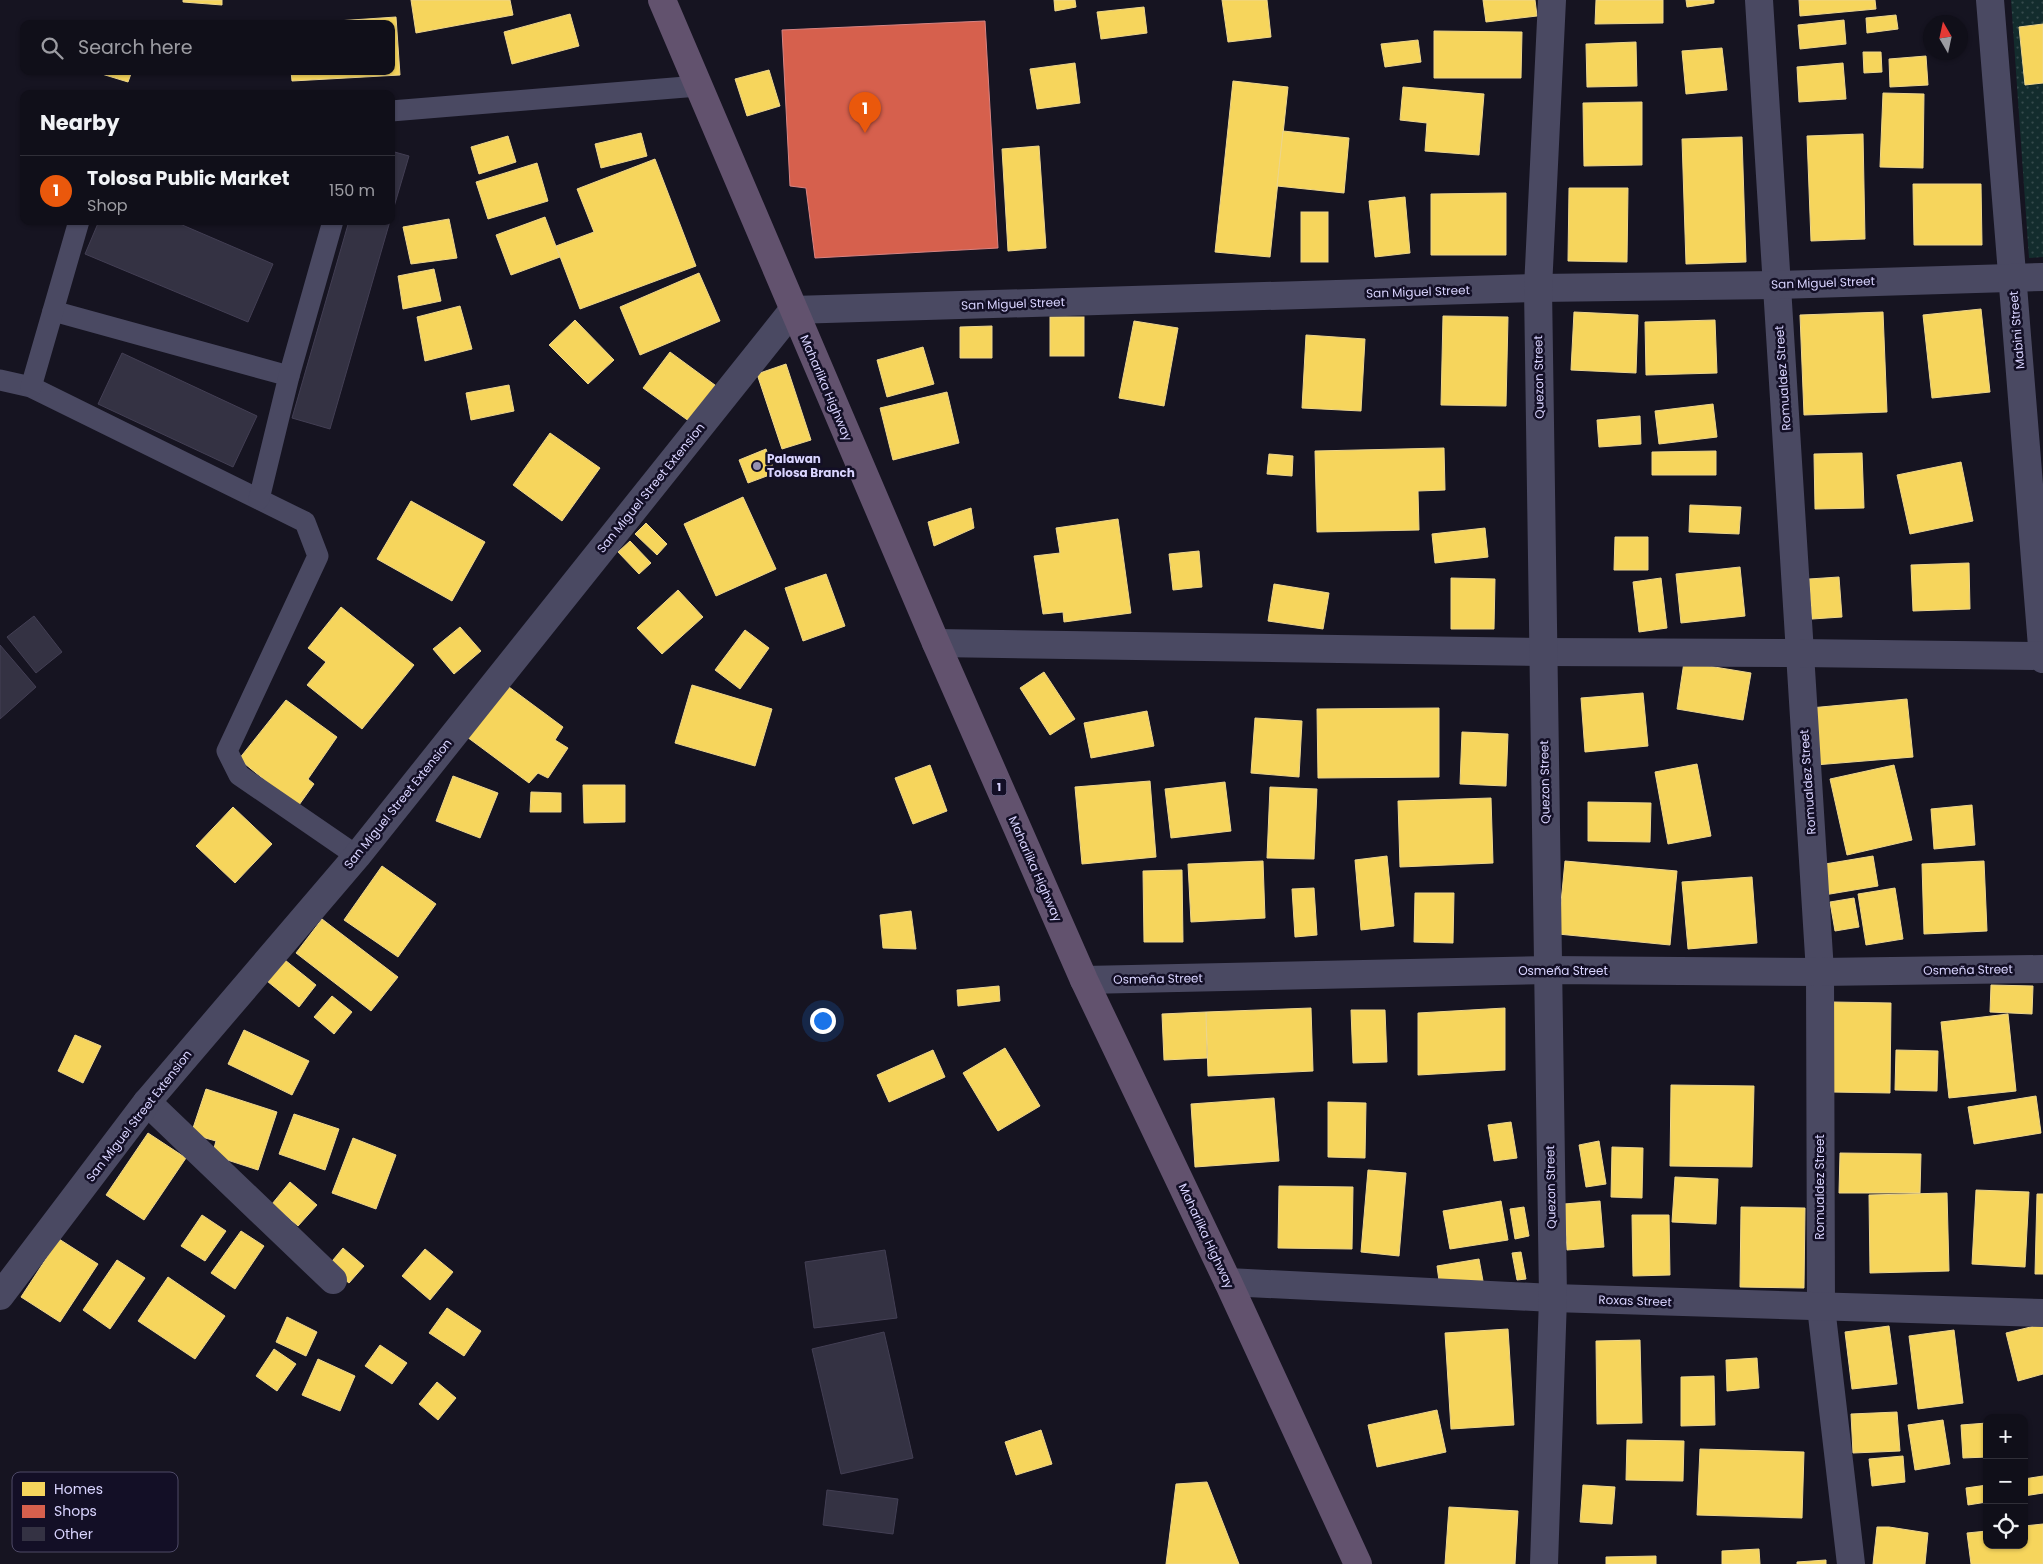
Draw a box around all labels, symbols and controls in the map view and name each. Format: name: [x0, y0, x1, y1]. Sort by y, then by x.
north arrow: [1923, 15, 1968, 60]
search box: [20, 20, 395, 75]
icon: search: [38, 34, 66, 62]
text: Search here: [78, 34, 192, 61]
pin: 1: [849, 92, 881, 133]
text: Nearby: [40, 108, 120, 137]
text: Tolosa Public Market: [87, 165, 290, 192]
text: 1: [53, 179, 59, 202]
text: 150 m: [329, 179, 375, 202]
text: Shop: [87, 194, 128, 217]
street label: San Miguel Street: [1771, 272, 1875, 293]
street label: San Miguel Street: [1366, 281, 1470, 302]
street label: Mabini Street: [2005, 290, 2028, 370]
street label: San Miguel Street: [961, 293, 1065, 314]
street label: Romualdez Street: [1770, 325, 1795, 431]
street label: Maharlika Highway: [796, 332, 857, 444]
street label: Quezon Street: [1529, 335, 1548, 419]
street label: San Miguel Street Extension: [593, 419, 709, 556]
place label: Palawan Tolosa Branch: [767, 450, 855, 481]
marker: Palawan Tolosa Branch: [751, 460, 763, 472]
street label: Romualdez Street: [1795, 729, 1820, 835]
street label: San Miguel Street Extension: [340, 735, 456, 872]
street label: Quezon Street: [1535, 740, 1554, 824]
road number: 1: [992, 779, 1006, 796]
street label: Maharlika Highway: [1005, 813, 1066, 924]
street label: Osmeña Street: [1923, 960, 2013, 979]
street label: Osmeña Street: [1518, 962, 1608, 979]
street label: Osmeña Street: [1113, 969, 1203, 988]
your location: [810, 1008, 836, 1034]
street label: San Miguel Street Extension: [82, 1046, 195, 1185]
street label: Romualdez Street: [1811, 1134, 1828, 1240]
street label: Quezon Street: [1541, 1145, 1560, 1229]
street label: Maharlika Highway: [1175, 1181, 1238, 1291]
street label: Roxas Street: [1598, 1291, 1672, 1310]
map controls: [1983, 1414, 2028, 1549]
button: +: [1983, 1414, 2028, 1459]
button: −: [1983, 1459, 2028, 1504]
legend: [12, 1472, 178, 1552]
text: Homes: [54, 1479, 103, 1499]
text: Shops: [54, 1501, 97, 1521]
button: locate: [1983, 1504, 2028, 1549]
text: Other: [54, 1524, 93, 1544]

